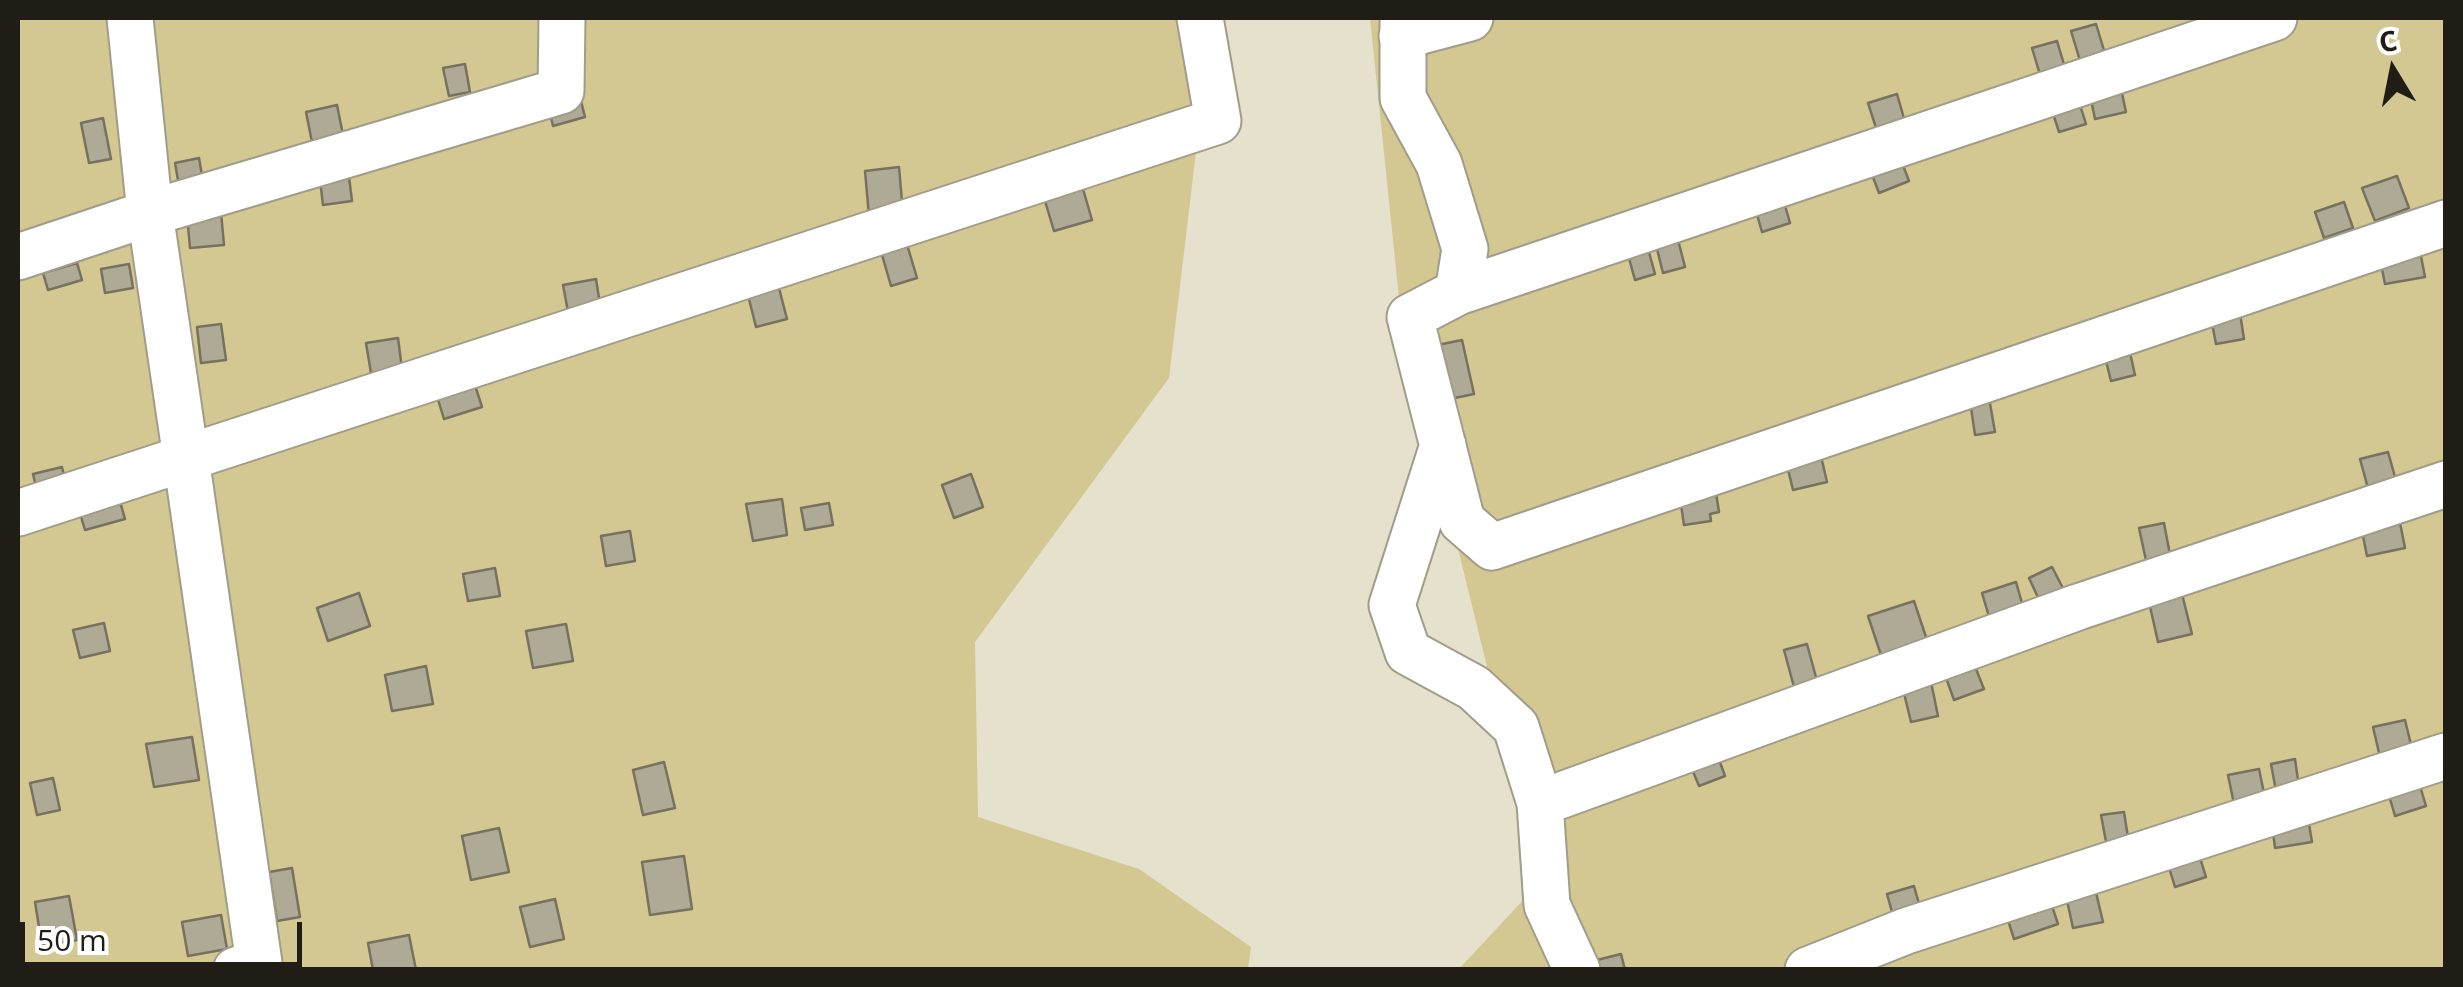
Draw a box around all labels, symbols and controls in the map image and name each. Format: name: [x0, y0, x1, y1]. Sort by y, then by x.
north arrow: [2343, 20, 2443, 120]
text: С: [2376, 20, 2400, 61]
scale bar: [25, 902, 308, 964]
text: 50 m: [37, 919, 107, 960]

